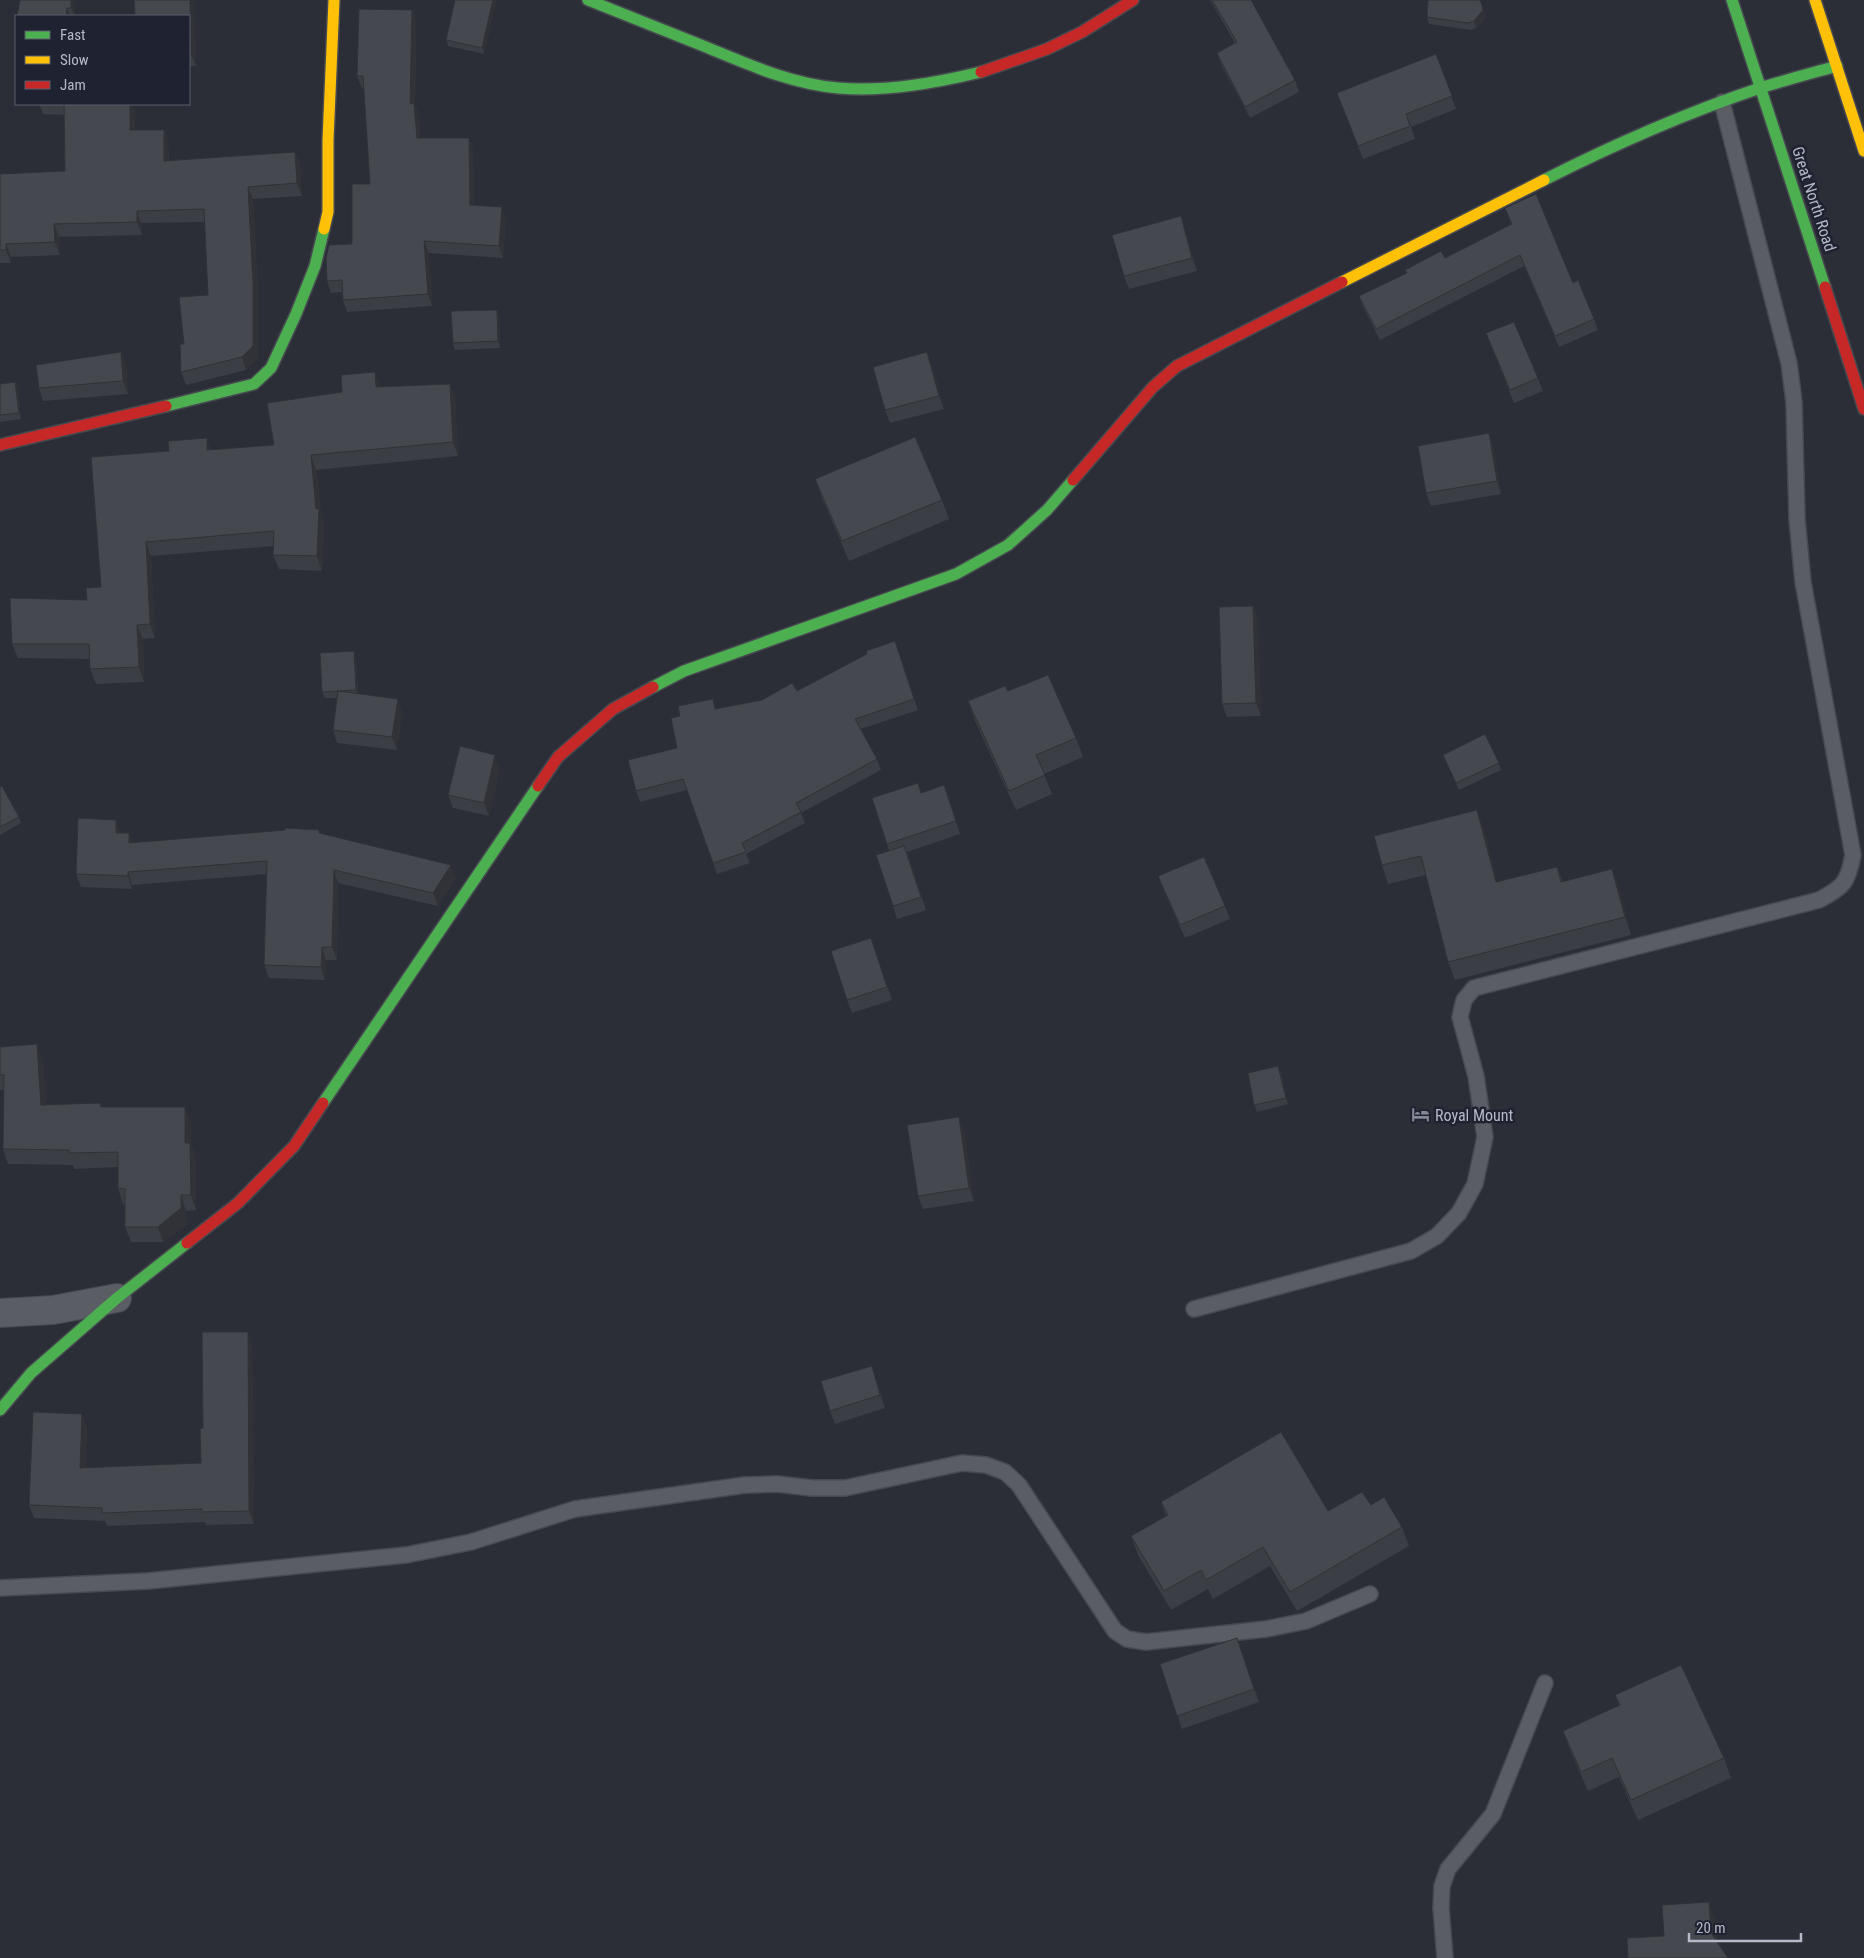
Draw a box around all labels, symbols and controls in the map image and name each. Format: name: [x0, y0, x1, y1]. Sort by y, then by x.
legend: [15, 15, 190, 105]
text: Fast: [60, 26, 85, 44]
text: Slow: [60, 51, 89, 69]
text: Jam: [60, 76, 86, 94]
street label: Great North Road: [1788, 144, 1840, 254]
hotel icon: Royal Mount: [1411, 1105, 1431, 1125]
place label: Royal Mount: [1435, 1106, 1514, 1125]
scale bar: [1689, 1910, 1802, 1942]
text: 20 m: [1696, 1919, 1726, 1937]

